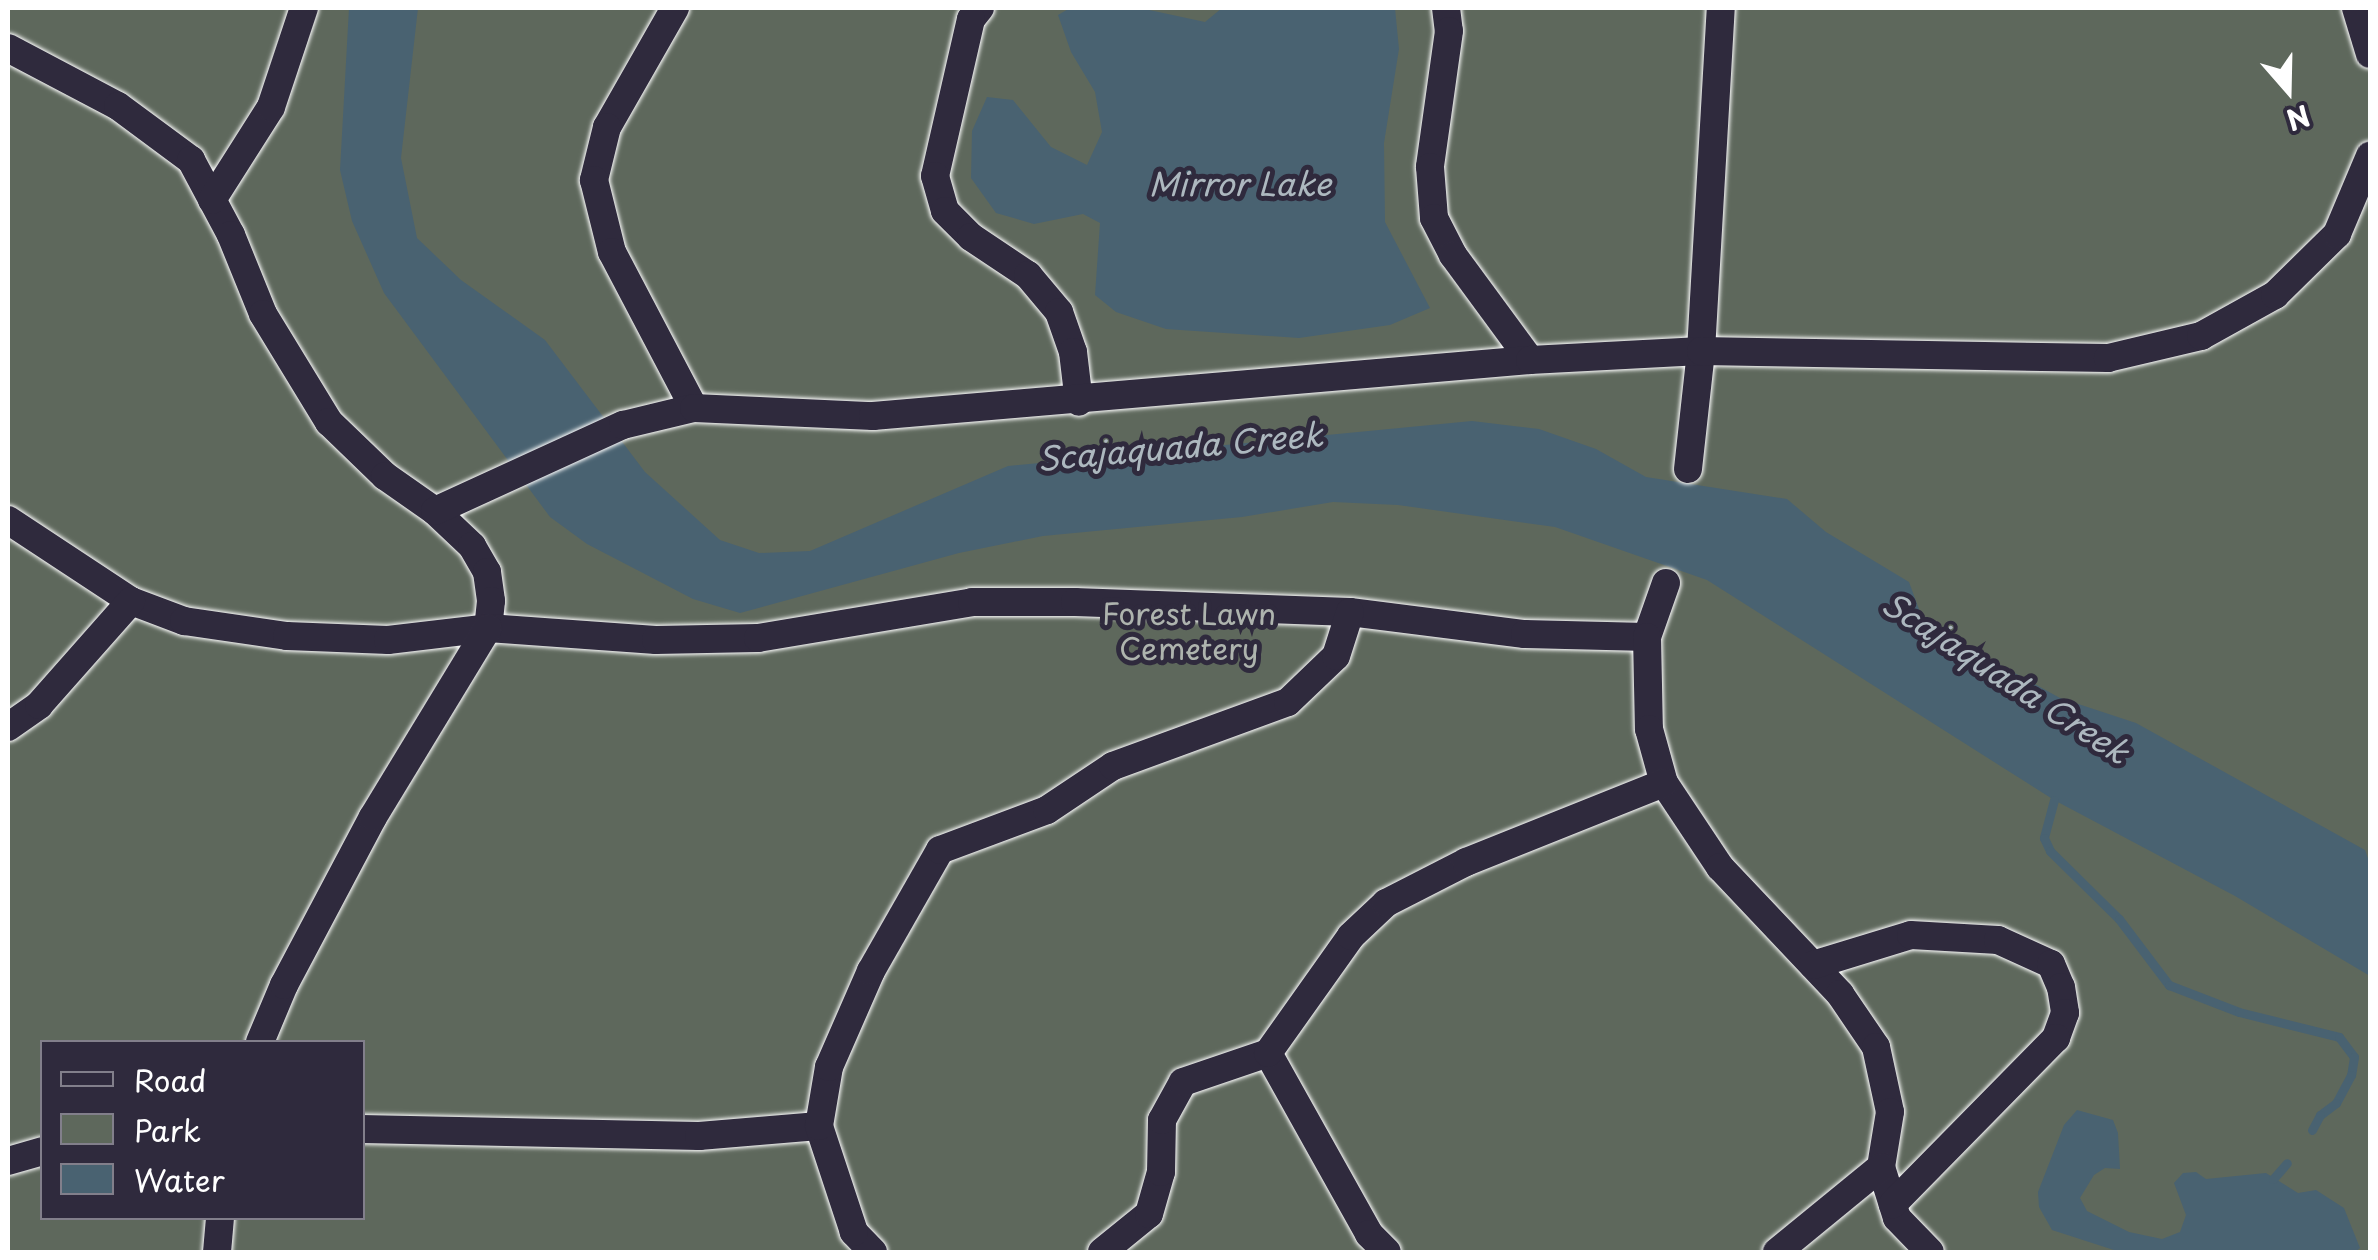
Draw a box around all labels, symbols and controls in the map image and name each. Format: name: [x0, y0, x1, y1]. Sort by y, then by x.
north arrow: [2238, 40, 2338, 140]
text: N: [2281, 95, 2316, 143]
water label: Mirror Lake: [1148, 164, 1332, 202]
water label: Scajaquada Creek: [1035, 414, 1325, 478]
water label: Scajaquada Creek: [1875, 583, 2137, 771]
park label: Forest Lawn Cemetery: [1102, 595, 1276, 666]
legend: [40, 1040, 365, 1220]
text: Road: [134, 1057, 207, 1102]
text: Park: [134, 1107, 201, 1152]
text: Water: [134, 1157, 225, 1202]

